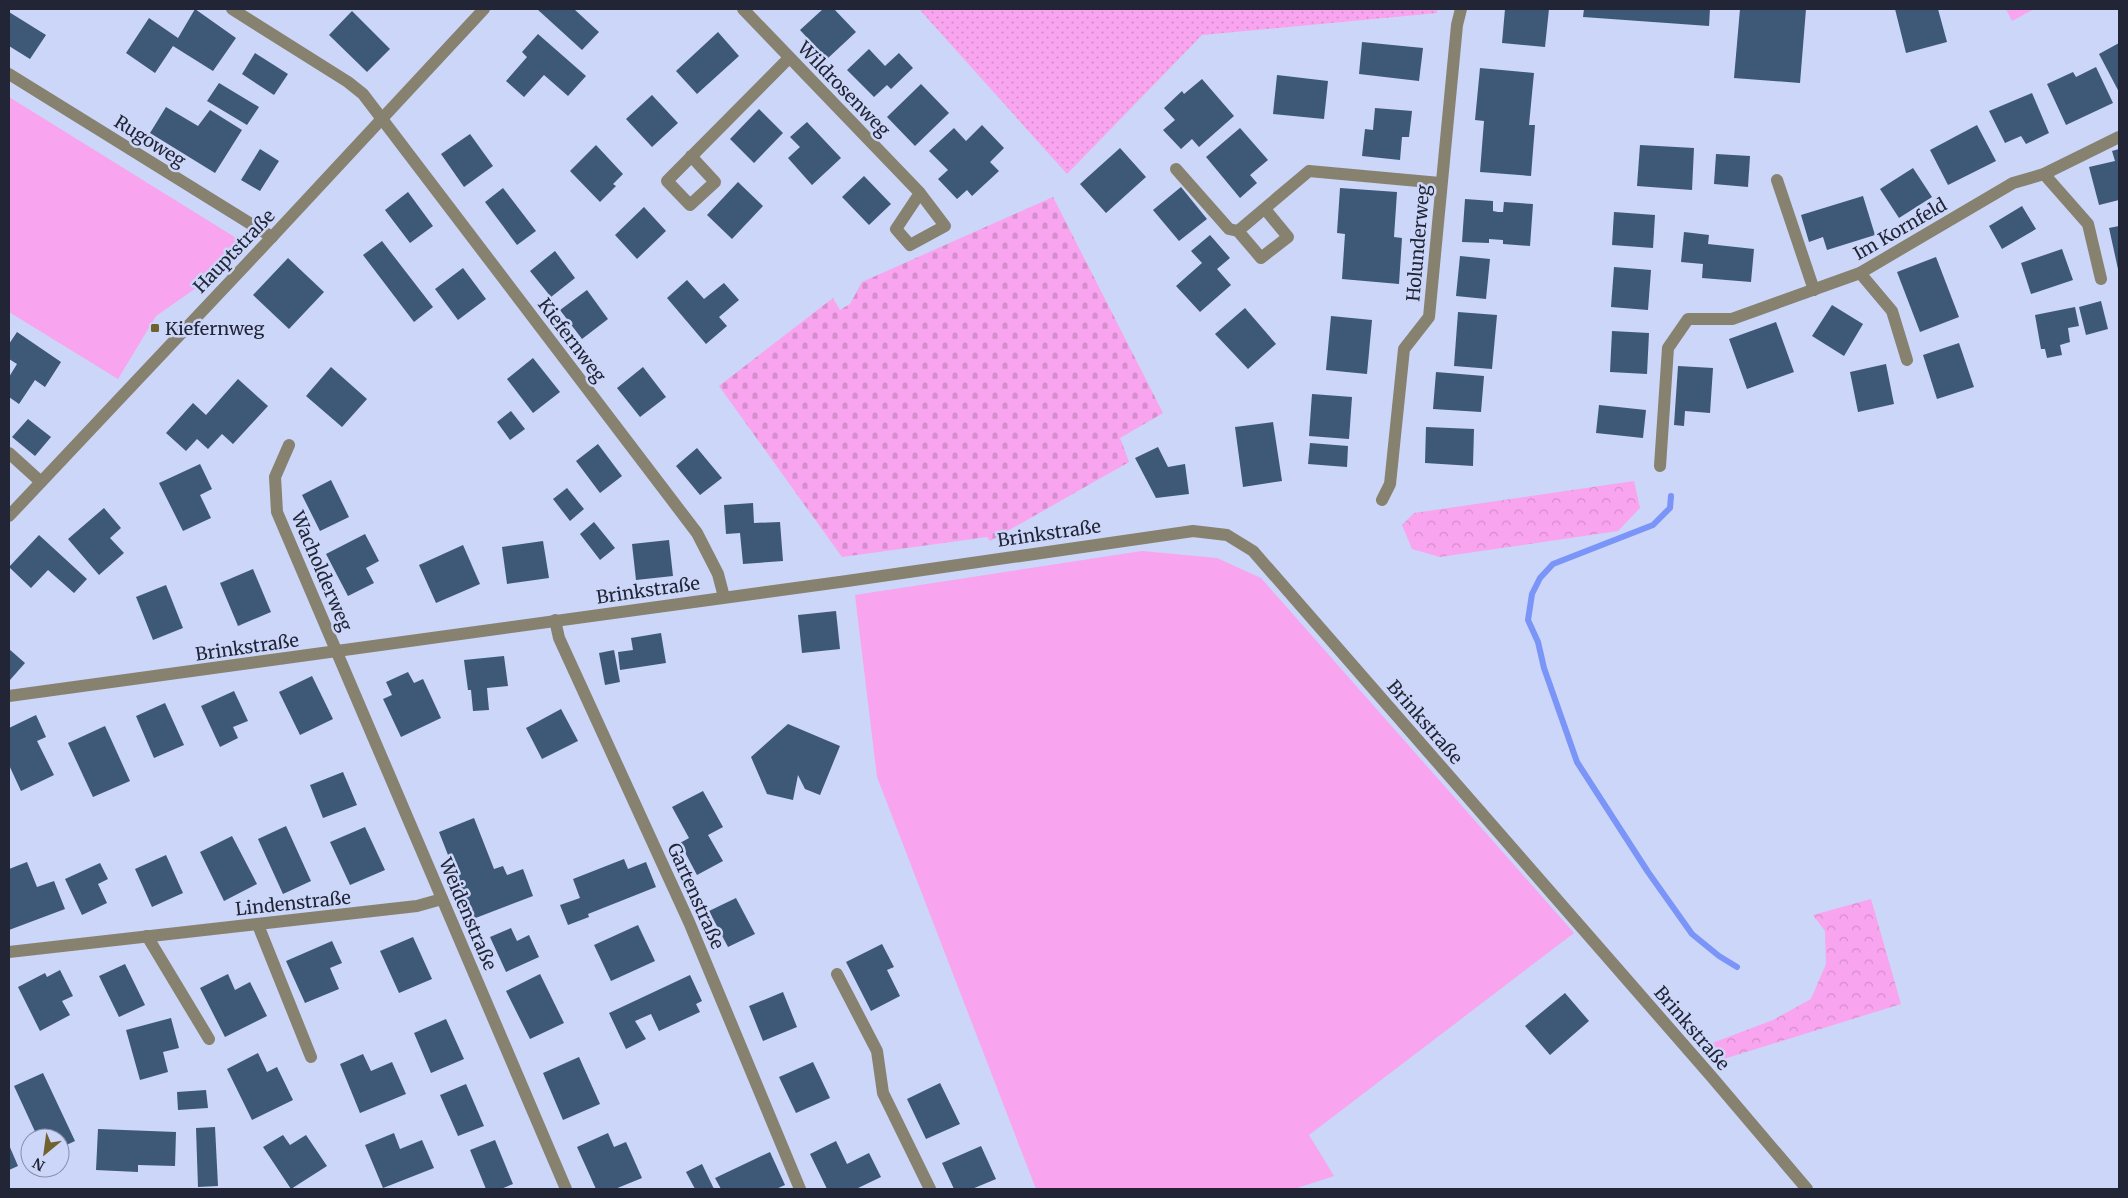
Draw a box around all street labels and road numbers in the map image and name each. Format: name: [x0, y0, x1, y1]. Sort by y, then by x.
street label: Wildrosenweg: [792, 36, 895, 141]
street label: Rugoweg: [110, 110, 190, 172]
street label: Holunderweg: [1401, 183, 1435, 303]
street label: Im Kornfeld: [1849, 193, 1951, 265]
street label: Hauptstraße: [188, 204, 280, 298]
street label: Kiefernweg: [533, 293, 611, 387]
street label: Wacholderweg: [286, 507, 358, 634]
street label: Brinkstraße: [996, 514, 1102, 552]
street label: Brinkstraße: [595, 571, 701, 609]
street label: Brinkstraße: [194, 628, 300, 666]
street label: Brinkstraße: [1382, 675, 1468, 769]
street label: Gartenstraße: [662, 839, 730, 953]
street label: Weidenstraße: [434, 854, 502, 973]
street label: Lindenstraße: [234, 886, 352, 920]
street label: Brinkstraße: [1649, 981, 1735, 1075]

